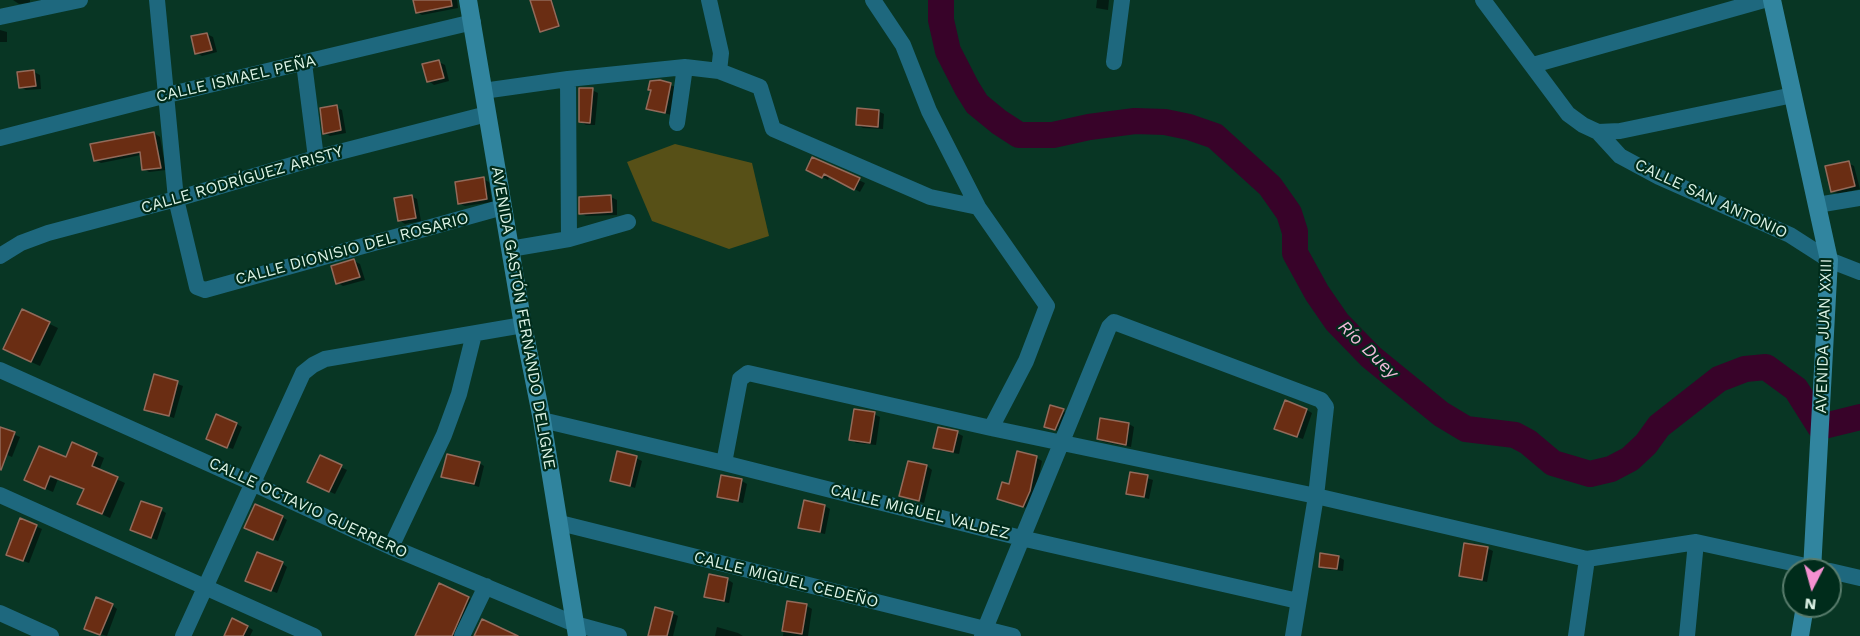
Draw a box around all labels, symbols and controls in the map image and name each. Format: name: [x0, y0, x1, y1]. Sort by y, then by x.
street label: CALLE ISMAEL PEÑA: [154, 51, 318, 107]
street label: CALLE RODRÍGUEZ ARISTY: [139, 142, 345, 218]
street label: CALLE SAN ANTONIO: [1632, 155, 1790, 243]
street label: AVENIDA GASTÓN FERNANDO DELIGNE: [487, 165, 559, 471]
street label: CALLE DIONISIO DEL ROSARIO: [233, 209, 471, 289]
street label: AVENIDA JUAN XXIII: [1812, 258, 1836, 414]
water label: Río Duey: [1333, 316, 1403, 384]
street label: CALLE OCTAVIO GUERRERO: [206, 453, 410, 563]
street label: CALLE MIGUEL VALDEZ: [828, 480, 1012, 544]
street label: CALLE MIGUEL CEDEÑO: [692, 548, 880, 612]
north arrow: [1782, 558, 1842, 618]
text: N: [1803, 594, 1817, 614]

